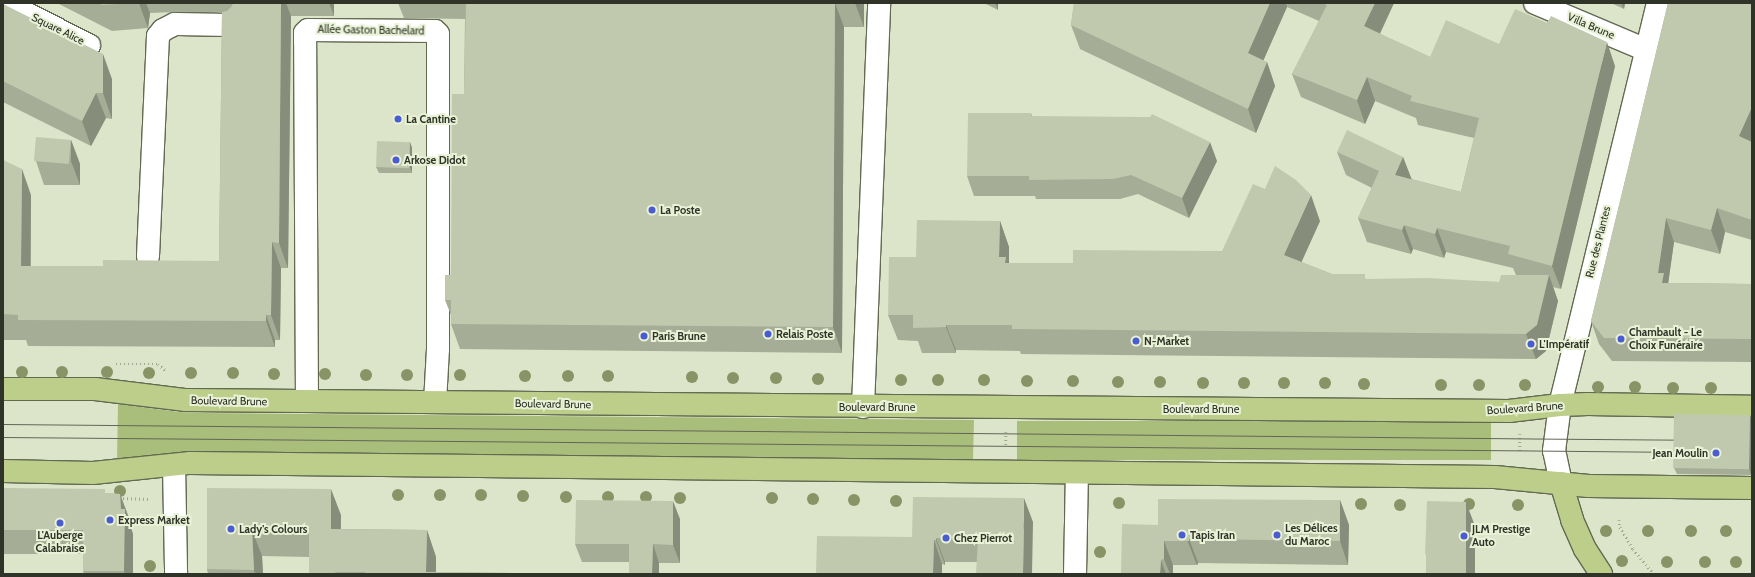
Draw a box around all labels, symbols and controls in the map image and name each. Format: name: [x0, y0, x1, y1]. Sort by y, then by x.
street label: Villa Brune: [1565, 10, 1617, 42]
street label: Square Alice: [29, 11, 87, 47]
street label: Allée Gaston Bachelard: [317, 22, 425, 38]
place label: La Cantine: [406, 112, 456, 126]
marker: La Cantine: [393, 114, 403, 124]
place label: Arkose Didot: [404, 153, 465, 167]
marker: Arkose Didot: [391, 155, 401, 165]
place label: La Poste: [660, 203, 700, 217]
marker: La Poste: [647, 205, 657, 215]
street label: Rue des Plantes: [1583, 205, 1613, 279]
place label: Chambault - Le Choix Funéraire: [1629, 326, 1703, 352]
place label: Relais Poste: [776, 327, 833, 341]
place label: Paris Brune: [652, 329, 706, 343]
marker: Relais Poste: [763, 329, 773, 339]
marker: Paris Brune: [639, 331, 649, 341]
place label: N-Market: [1144, 334, 1189, 348]
marker: Chambault - Le Choix Funéraire: [1616, 334, 1626, 344]
marker: N-Market: [1131, 336, 1141, 346]
place label: L'Impératif: [1539, 337, 1589, 351]
marker: L'Impératif: [1526, 339, 1536, 349]
street label: Boulevard Brune: [191, 394, 267, 408]
street label: Boulevard Brune: [515, 397, 591, 411]
street label: Boulevard Brune: [1486, 399, 1564, 417]
street label: Boulevard Brune: [839, 400, 915, 414]
street label: Boulevard Brune: [1163, 402, 1239, 416]
place label: Jean Moulin: [1652, 446, 1708, 460]
marker: Jean Moulin: [1711, 448, 1721, 458]
place label: Express Market: [118, 513, 190, 527]
marker: Express Market: [105, 515, 115, 525]
marker: L'Auberge Calabraise: [55, 518, 65, 528]
place label: Lady's Colours: [239, 522, 308, 536]
place label: Les Délices du Maroc: [1285, 522, 1338, 548]
place label: JLM Prestige Auto: [1472, 523, 1530, 549]
marker: Lady's Colours: [226, 524, 236, 534]
place label: Tapis Iran: [1190, 528, 1235, 542]
place label: L'Auberge Calabraise: [36, 529, 84, 555]
marker: Tapis Iran: [1177, 530, 1187, 540]
marker: Les Délices du Maroc: [1272, 530, 1282, 540]
place label: Chez Pierrot: [954, 531, 1012, 545]
marker: JLM Prestige Auto: [1459, 531, 1469, 541]
marker: Chez Pierrot: [941, 533, 951, 543]

